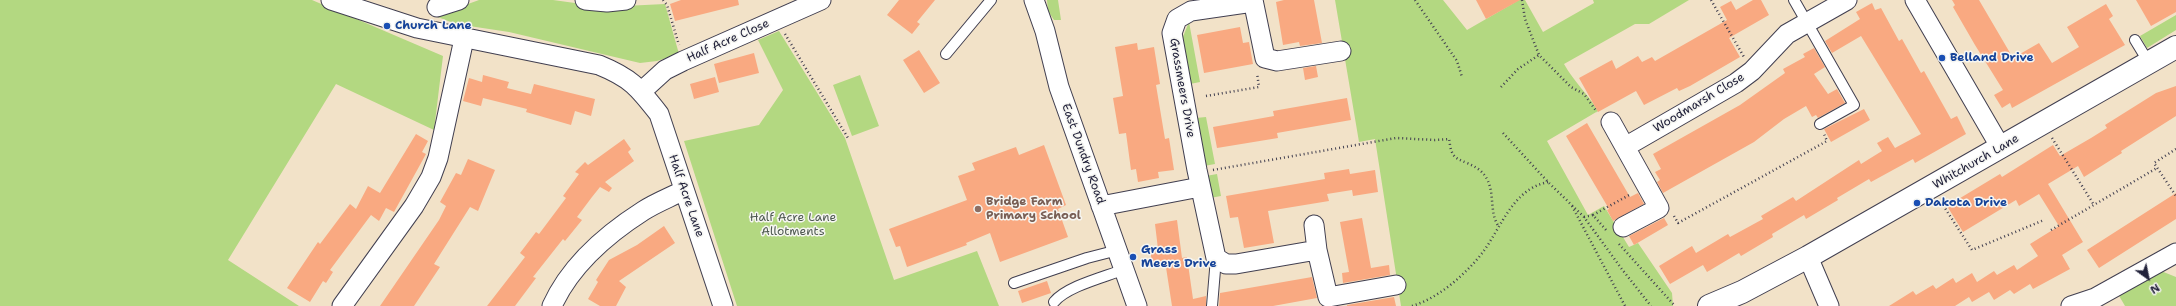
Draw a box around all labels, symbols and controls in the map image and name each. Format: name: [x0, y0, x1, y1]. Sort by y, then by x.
street label: Half Acre Close: [684, 16, 772, 66]
place label: Church Lane: [395, 19, 472, 33]
marker: Church Lane: [382, 21, 392, 31]
street label: Grassmeers Drive: [1166, 37, 1198, 139]
place label: Belland Drive: [1950, 51, 2034, 65]
marker: Belland Drive: [1937, 53, 1947, 63]
street label: Woodmarsh Close: [1651, 70, 1747, 136]
street label: East Dundry Road: [1058, 102, 1108, 206]
street label: Whitchurch Lane: [1930, 131, 2022, 193]
street label: Half Acre Lane: [665, 153, 707, 239]
place label: Bridge Farm Primary School: [986, 195, 1081, 223]
place label: Dakota Drive: [1925, 196, 2007, 210]
marker: Dakota Drive: [1912, 198, 1922, 208]
marker: Bridge Farm Primary School: [973, 204, 983, 214]
park label: Half Acre Lane Allotments: [750, 211, 836, 239]
place label: Grass Meers Drive: [1141, 243, 1217, 271]
marker: Grass Meers Drive: [1128, 252, 1138, 262]
north arrow: [2128, 258, 2168, 298]
text: N: [2147, 280, 2163, 297]

